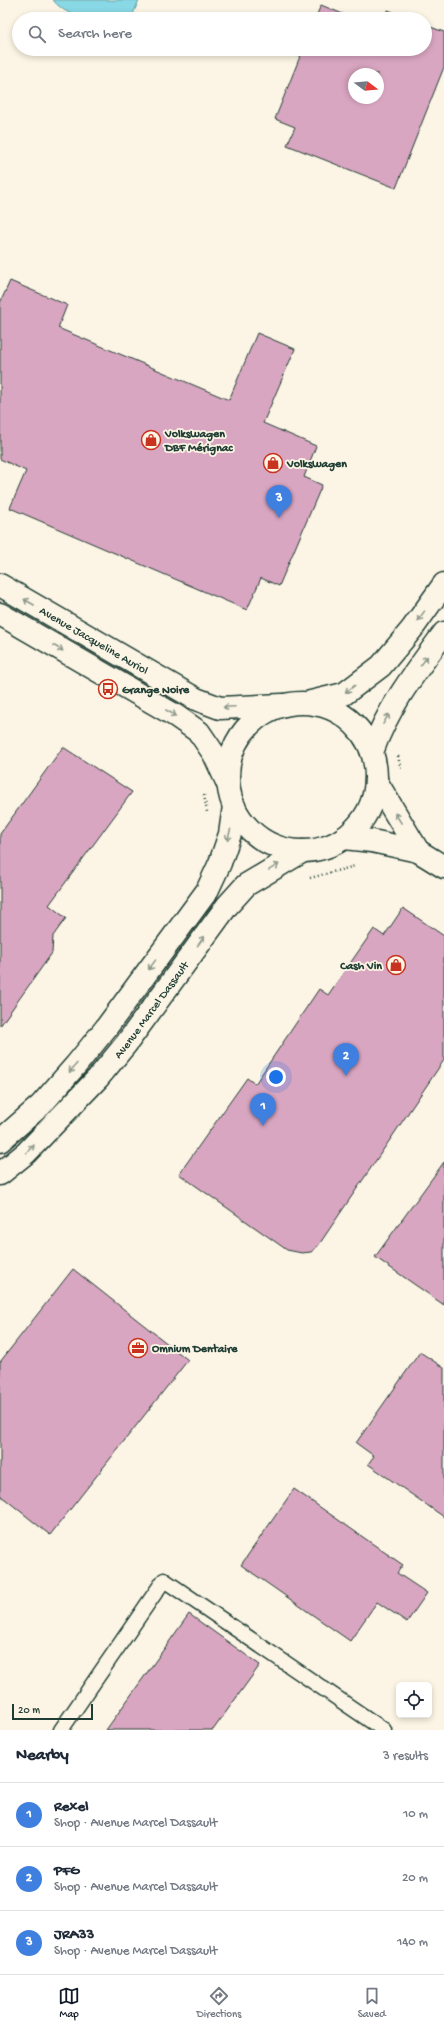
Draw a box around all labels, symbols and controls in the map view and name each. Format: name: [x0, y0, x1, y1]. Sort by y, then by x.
search box: [12, 12, 432, 56]
icon: search: [26, 23, 48, 45]
text: Search here: [58, 25, 132, 43]
north arrow: [348, 68, 384, 104]
place label: Volkswagen DBF Mérignac: [164, 428, 234, 456]
shop icon: Volkswagen DBF Mérignac: [140, 429, 162, 451]
shop icon: Volkswagen: [262, 452, 284, 474]
place label: Volkswagen: [286, 458, 347, 472]
pin: 3: [266, 485, 292, 518]
one-way arrow: [23, 597, 35, 605]
street label: Avenue Jacqueline Auriol: [36, 604, 150, 679]
one-way arrow: [417, 610, 425, 621]
one-way arrow: [52, 644, 64, 652]
one-way arrow: [420, 656, 428, 667]
bus stop icon: Grange Noire: [97, 678, 119, 700]
place label: Grange Noire: [122, 684, 190, 698]
one-way arrow: [345, 685, 356, 694]
one-way arrow: [223, 704, 236, 711]
one-way arrow: [164, 709, 176, 717]
one-way arrow: [382, 713, 390, 725]
one-way arrow: [394, 812, 403, 823]
one-way arrow: [224, 828, 232, 841]
one-way arrow: [269, 863, 280, 872]
one-way arrow: [197, 935, 205, 946]
shop icon: Cash Vin: [385, 954, 407, 976]
street label: Avenue Marcel Dassault: [112, 959, 194, 1062]
one-way arrow: [148, 959, 157, 970]
place label: Cash Vin: [339, 960, 382, 974]
pin: 2: [333, 1043, 359, 1076]
one-way arrow: [69, 1063, 78, 1073]
your location: [266, 1067, 286, 1087]
pin: 1: [250, 1093, 276, 1126]
one-way arrow: [25, 1144, 35, 1154]
office icon: Omnium Dentaire: [127, 1337, 149, 1359]
place label: Omnium Dentaire: [152, 1343, 238, 1357]
map controls: [396, 1682, 432, 1718]
button: locate: [396, 1682, 432, 1718]
scale bar: [12, 1702, 93, 1721]
text: 20 m: [18, 1705, 40, 1717]
text: Nearby: [16, 1746, 69, 1766]
text: 3 results: [383, 1749, 428, 1764]
text: Rexel: [54, 1798, 89, 1816]
text: 1: [26, 1807, 32, 1822]
text: 10 m: [403, 1807, 428, 1822]
text: Shop · Avenue Marcel Dassault: [54, 1816, 217, 1831]
text: PFG: [54, 1862, 79, 1880]
text: 2: [26, 1871, 32, 1886]
text: 20 m: [402, 1871, 428, 1886]
text: Shop · Avenue Marcel Dassault: [54, 1880, 217, 1895]
text: JRA33: [54, 1926, 94, 1944]
text: 3: [26, 1935, 32, 1950]
text: 140 m: [397, 1935, 428, 1950]
text: Shop · Avenue Marcel Dassault: [54, 1944, 217, 1959]
tab: Map: [58, 1985, 80, 2021]
tab: Directions: [197, 1985, 241, 2021]
tab: Saved: [358, 1985, 386, 2021]

